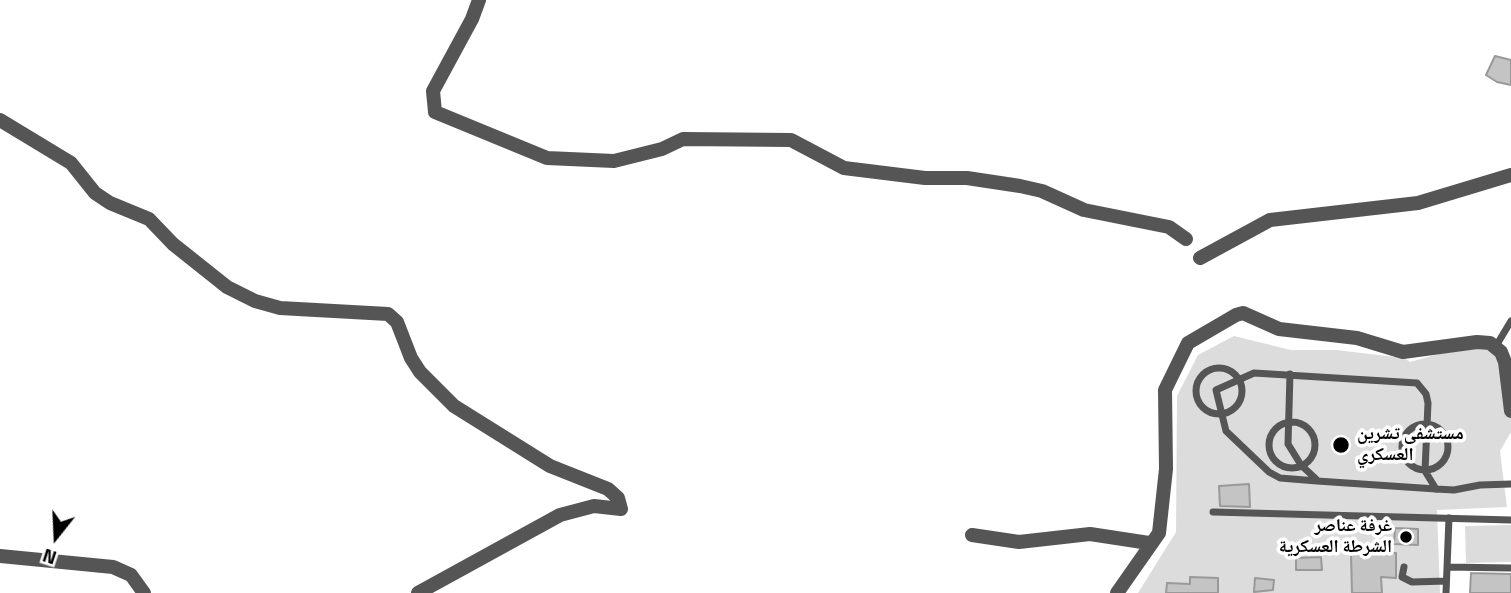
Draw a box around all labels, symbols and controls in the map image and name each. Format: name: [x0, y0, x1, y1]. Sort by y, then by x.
place label: مستشفى تشرين العسكري: [1357, 424, 1464, 466]
marker: مستشفى تشرين العسكري: [1331, 435, 1351, 455]
north arrow: [21, 502, 91, 572]
place label: غرفة عناصر الشرطة العسكرية: [1279, 516, 1392, 558]
marker: غرفة عناصر الشرطة العسكرية: [1398, 529, 1414, 545]
text: N: [39, 542, 60, 573]

